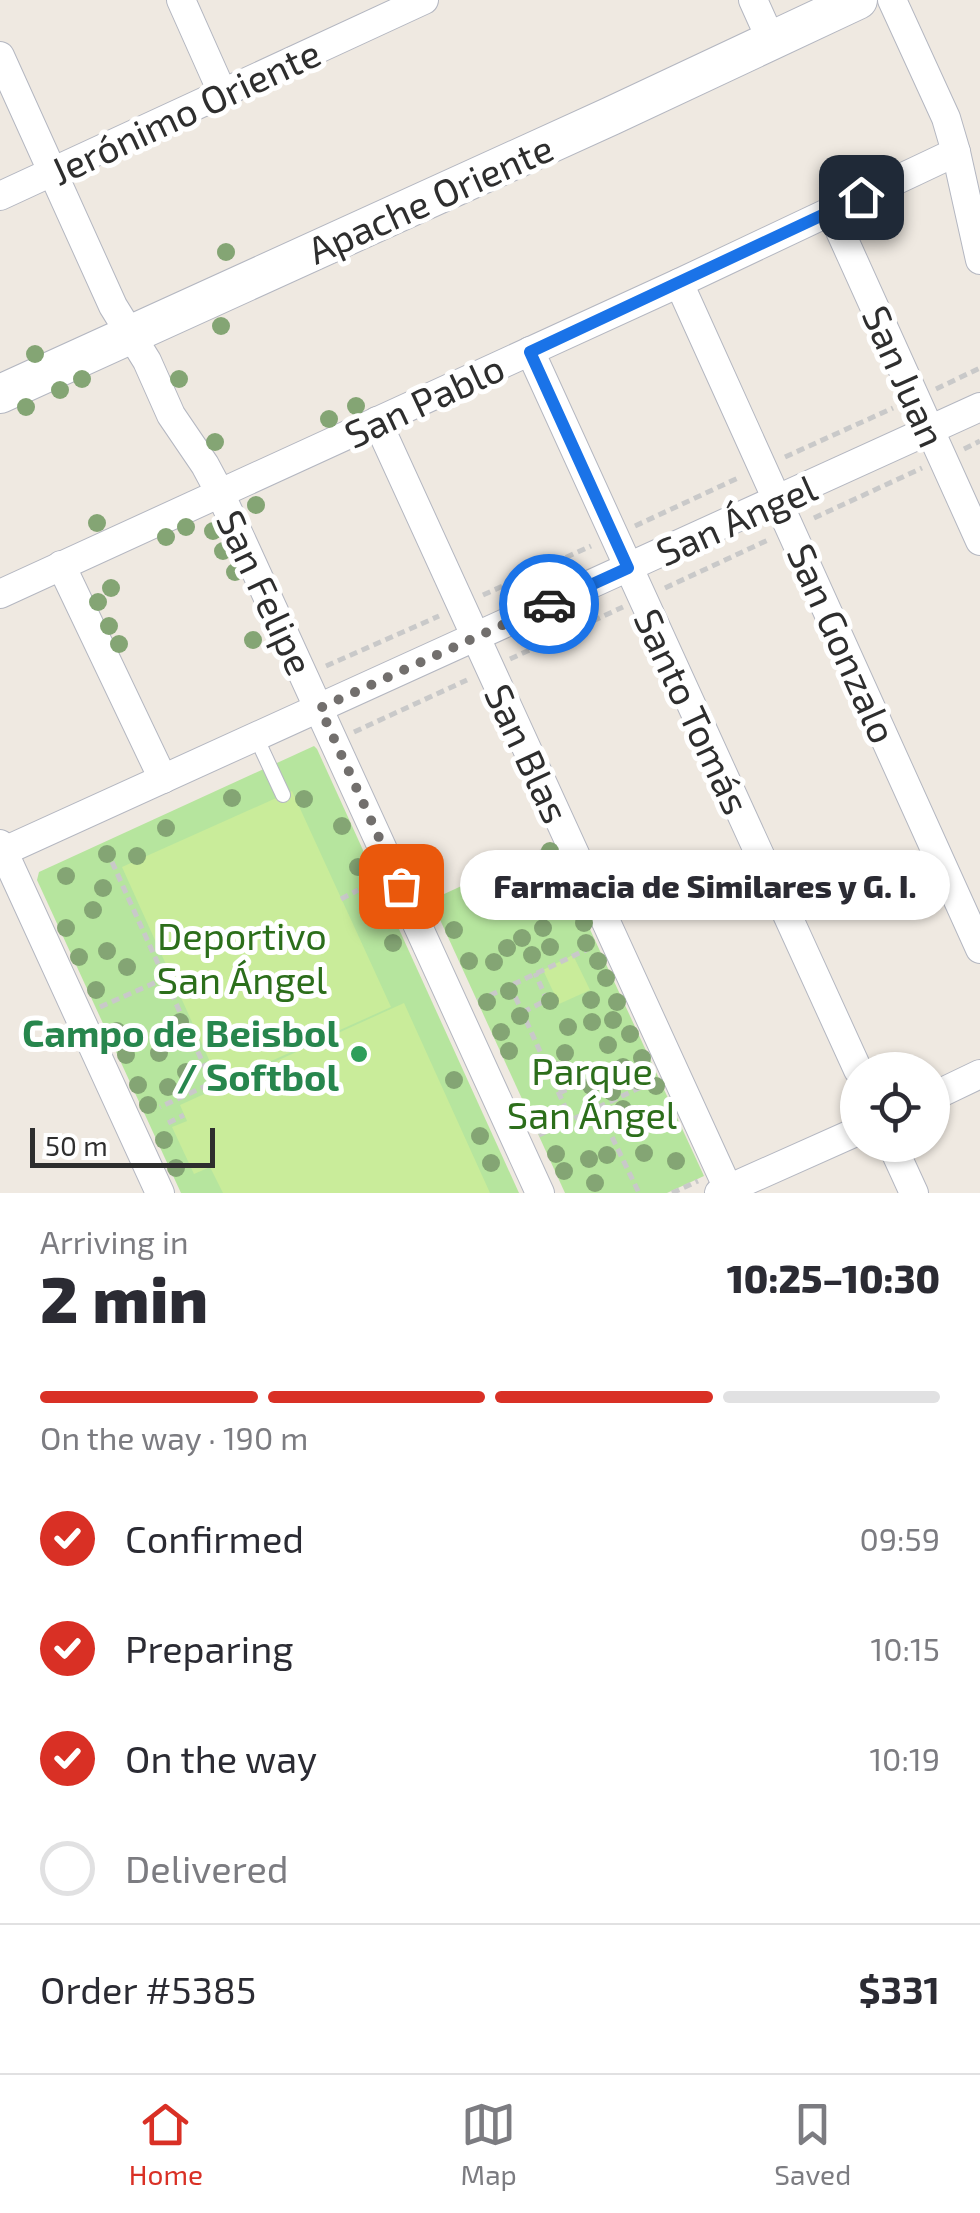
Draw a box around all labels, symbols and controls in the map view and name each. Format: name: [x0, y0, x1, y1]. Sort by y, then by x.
street label: Jerónimo Oriente: [43, 28, 327, 194]
street label: Apache Oriente: [300, 123, 560, 273]
pin: [819, 155, 904, 240]
icon: home: [834, 170, 889, 225]
street label: San Juan: [854, 298, 956, 454]
street label: San Pablo: [337, 343, 511, 457]
street label: San Ángel: [649, 463, 823, 575]
street label: San Felipe: [208, 502, 324, 682]
street label: San Gonzalo: [779, 536, 907, 750]
courier: [499, 554, 599, 654]
icon: car: [522, 577, 577, 632]
street label: Santo Tomás: [626, 601, 760, 821]
street label: San Blas: [476, 676, 580, 830]
pin: [359, 844, 444, 929]
callout: Farmacia de Similares y G. I.: [461, 851, 951, 921]
icon: bag: [374, 859, 429, 914]
text: Farmacia de Similares y G. I.: [493, 866, 917, 904]
park label: Deportivo San Ángel: [157, 912, 327, 1002]
place label: Campo de Beisbol / Softbol: [22, 1009, 340, 1099]
marker: Campo de Beisbol / Softbol: [348, 1043, 370, 1065]
park label: Parque San Ángel: [507, 1047, 677, 1137]
map controls: [840, 1052, 950, 1162]
button: locate: [840, 1052, 950, 1162]
scale bar: [30, 1123, 215, 1168]
text: 50 m: [45, 1128, 108, 1162]
text: Arriving in: [40, 1222, 189, 1260]
text: 10:25–10:30: [727, 1255, 940, 1301]
text: 2 min: [40, 1258, 208, 1336]
text: On the way · 190 m: [40, 1418, 308, 1456]
icon: check: [40, 1511, 95, 1566]
text: Confirmed: [125, 1515, 304, 1561]
text: 09:59: [859, 1519, 940, 1557]
icon: check: [40, 1621, 95, 1676]
text: Preparing: [125, 1625, 293, 1671]
text: 10:15: [871, 1629, 940, 1667]
icon: check: [40, 1731, 95, 1786]
text: On the way: [125, 1735, 317, 1781]
text: 10:19: [869, 1739, 940, 1777]
text: Delivered: [125, 1845, 289, 1891]
text: Order #5385: [40, 1966, 256, 2012]
text: $331: [858, 1966, 940, 2012]
tab: Home: [129, 2097, 203, 2191]
tab: Map: [461, 2097, 517, 2191]
tab: Saved: [774, 2097, 851, 2191]

